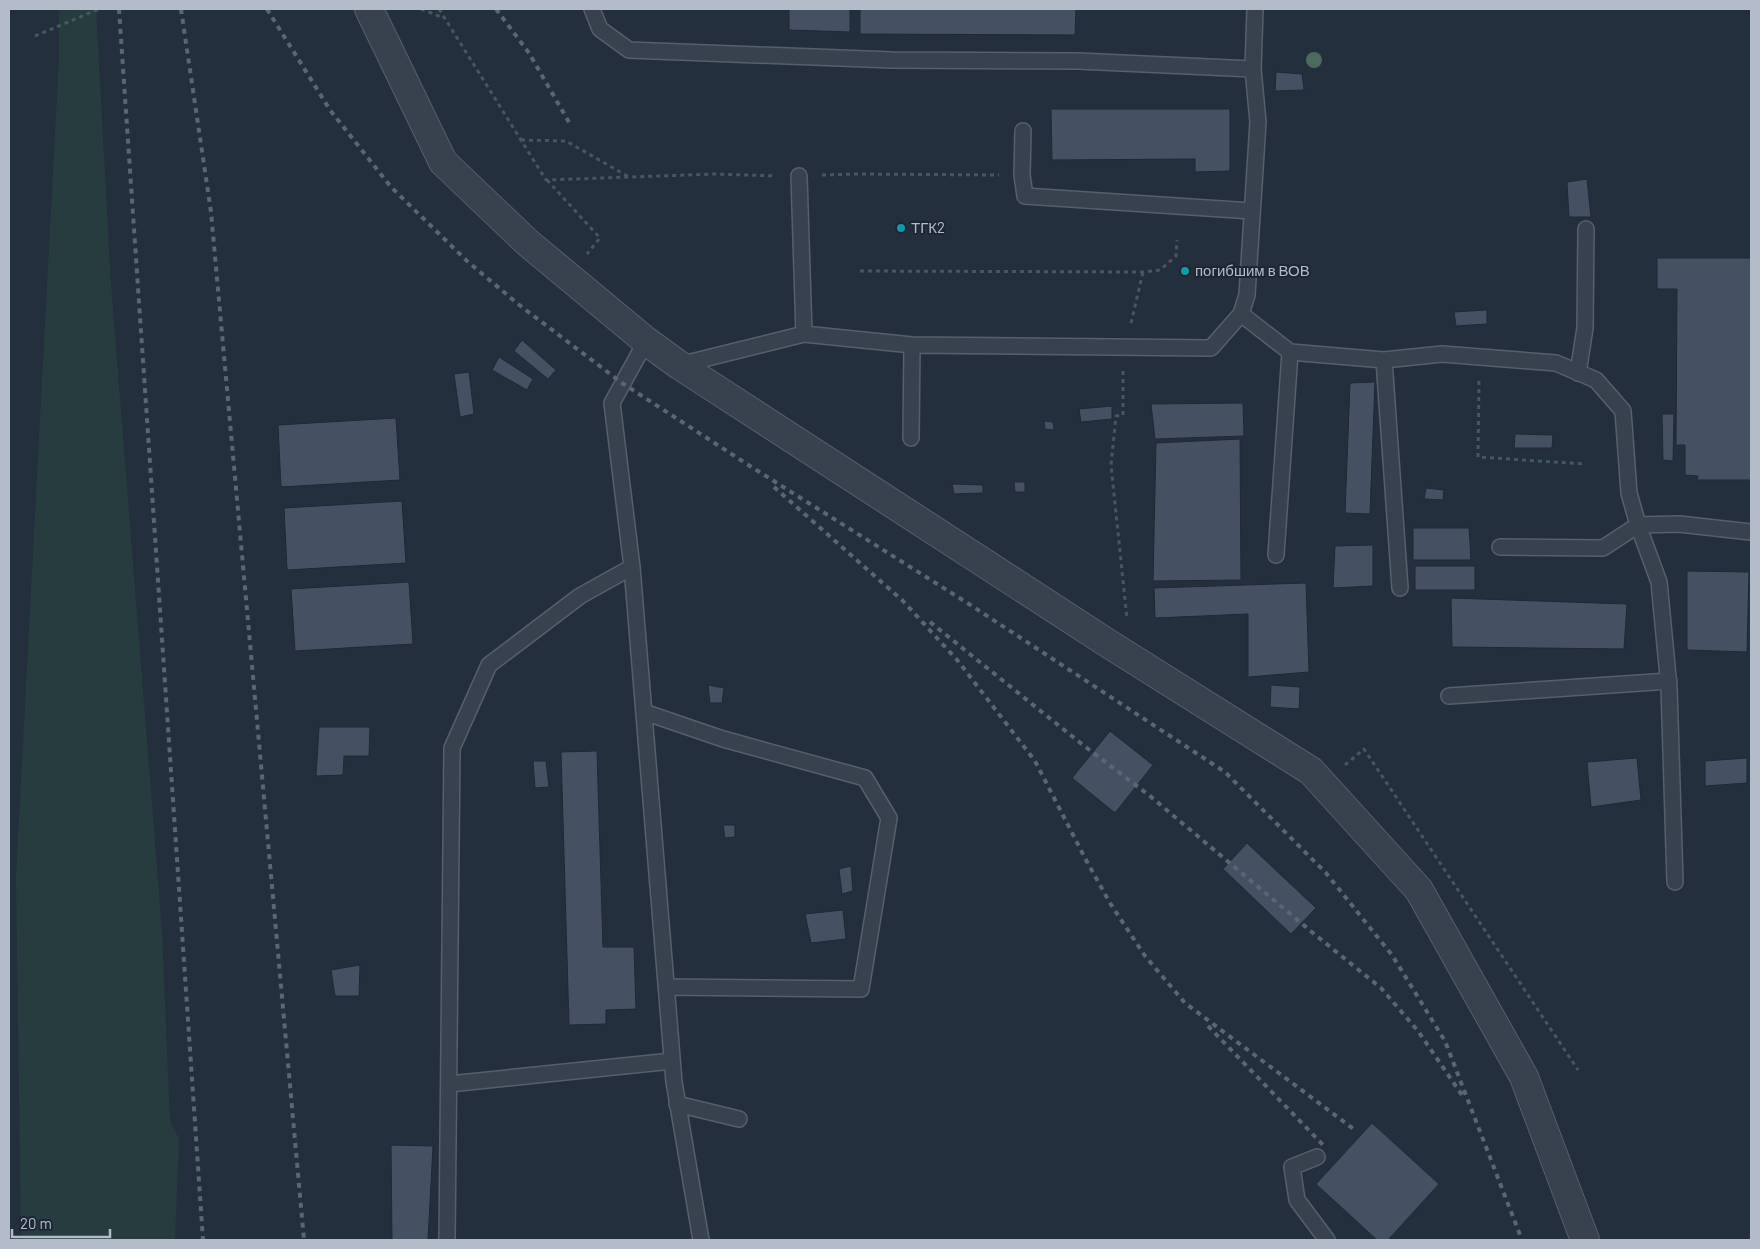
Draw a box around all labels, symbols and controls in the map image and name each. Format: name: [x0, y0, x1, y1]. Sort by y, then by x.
place label: ТГК2: [911, 218, 945, 236]
marker: ТГК2: [895, 222, 907, 234]
place label: погибшим в ВОВ: [1195, 261, 1310, 279]
marker: погибшим в ВОВ: [1179, 265, 1191, 277]
scale bar: [12, 1206, 110, 1238]
text: 20 m: [20, 1214, 52, 1232]

